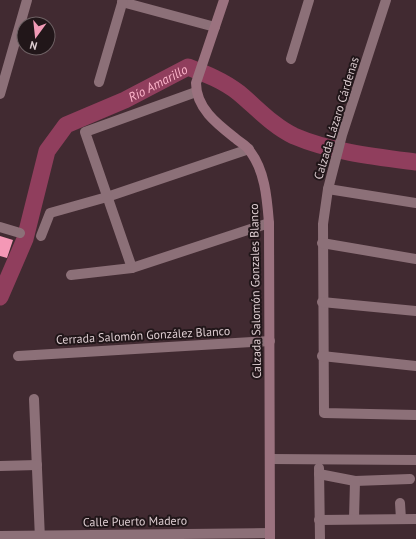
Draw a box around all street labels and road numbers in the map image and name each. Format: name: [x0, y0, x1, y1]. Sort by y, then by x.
street label: Calzada Lázaro Cárdenas: [310, 55, 362, 181]
street label: Calzada Salomón Gonzales Blanco: [246, 203, 264, 379]
street label: Cerrada Salomón González Blanco: [56, 323, 230, 347]
street label: Calle Puerto Madero: [83, 513, 187, 529]

